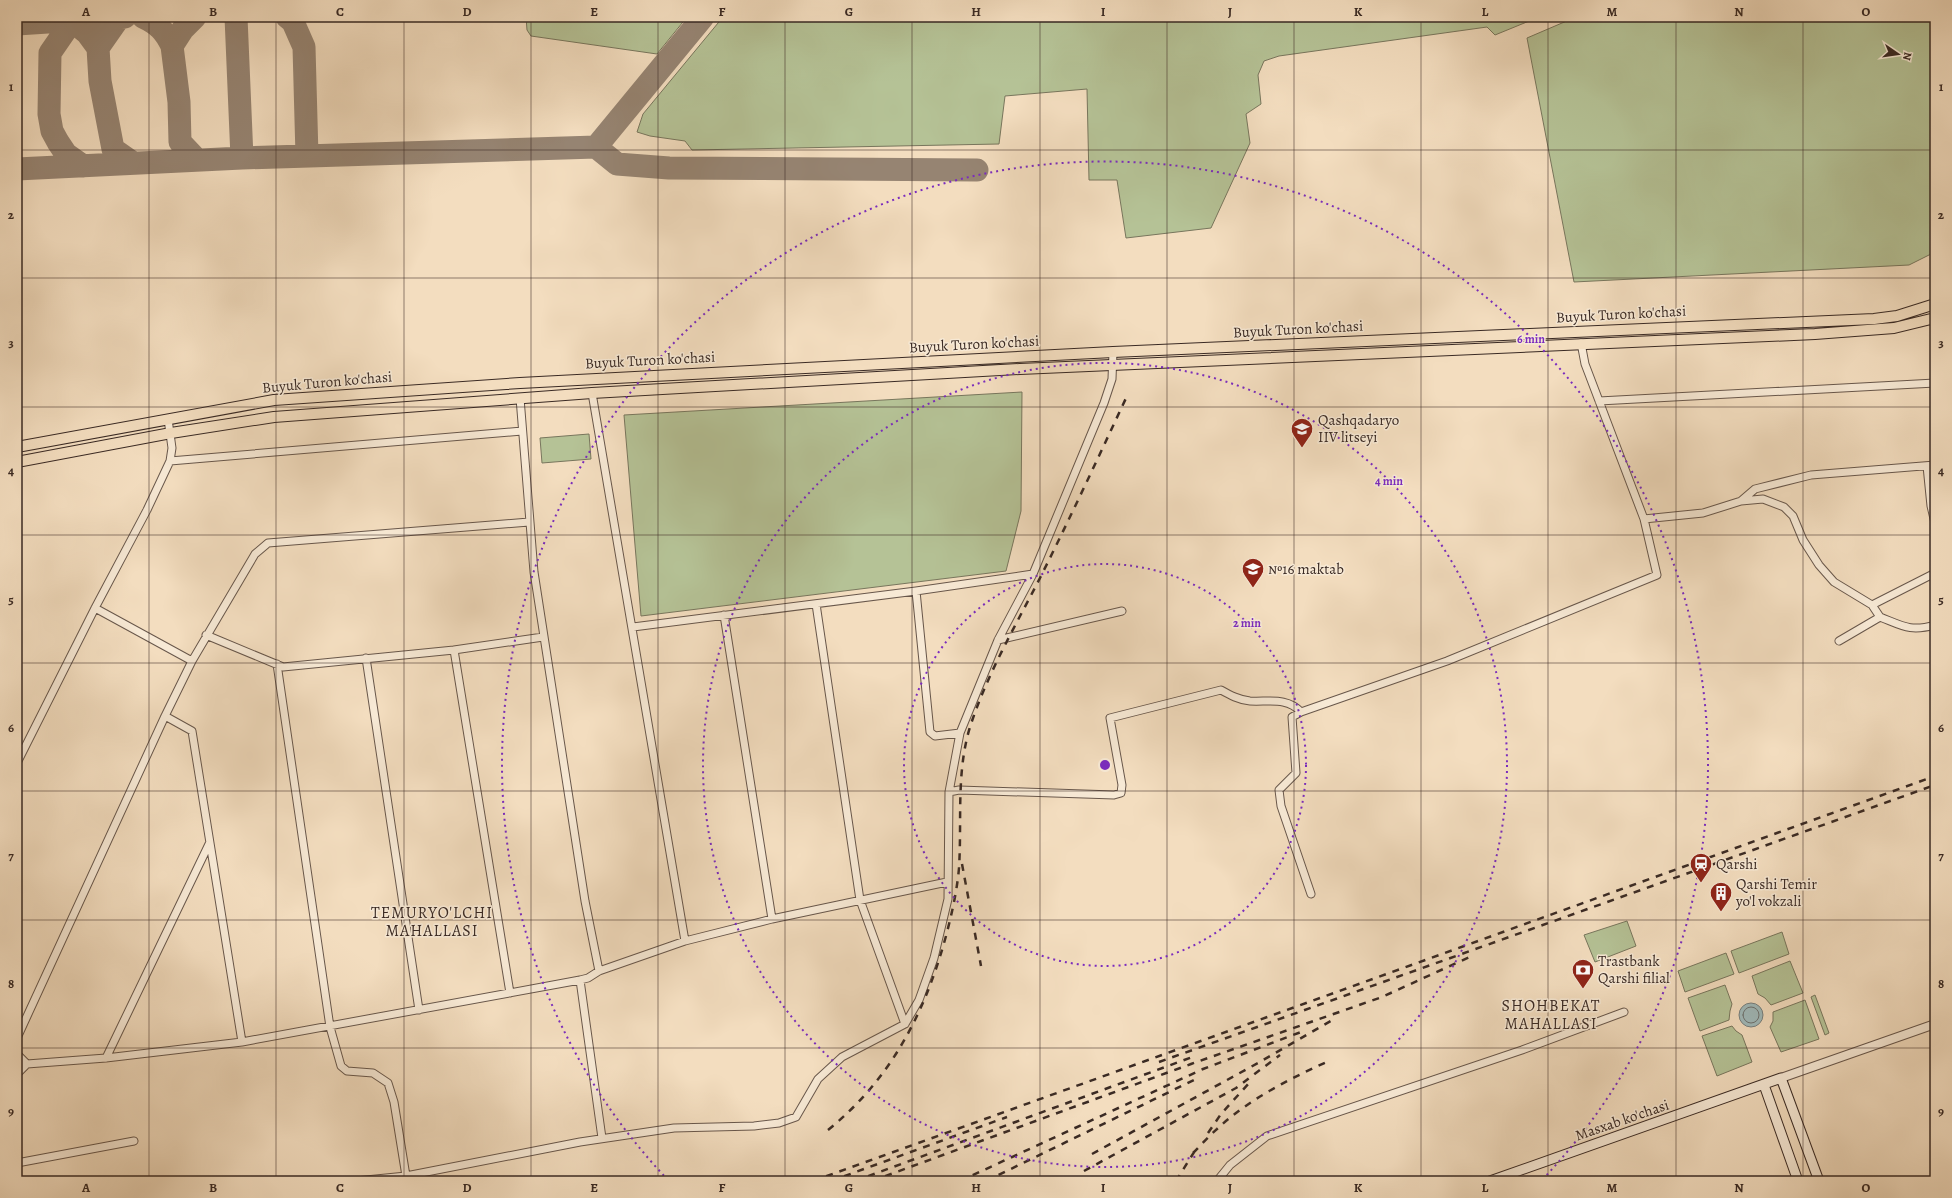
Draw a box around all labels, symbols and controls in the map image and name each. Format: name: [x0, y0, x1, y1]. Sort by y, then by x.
text: A: [81, 3, 91, 20]
text: B: [209, 3, 217, 20]
text: C: [336, 3, 344, 20]
text: D: [462, 3, 472, 20]
text: E: [590, 3, 598, 20]
text: F: [719, 3, 726, 20]
text: G: [845, 3, 853, 20]
text: H: [971, 3, 981, 20]
text: I: [1101, 3, 1106, 20]
text: J: [1228, 3, 1232, 20]
text: K: [1354, 3, 1363, 20]
text: L: [1482, 3, 1489, 20]
text: M: [1607, 3, 1618, 20]
text: N: [1734, 3, 1744, 20]
text: O: [1862, 3, 1871, 20]
north arrow: [1878, 34, 1918, 74]
text: N: [1899, 51, 1915, 62]
text: 1: [9, 78, 14, 95]
text: 1: [1939, 78, 1944, 95]
text: 2: [8, 206, 15, 223]
text: 2: [1938, 206, 1945, 223]
street label: Buyuk Turon ko'chasi: [1555, 301, 1687, 327]
street label: Buyuk Turon ko'chasi: [1232, 316, 1364, 342]
street label: Buyuk Turon ko'chasi: [908, 331, 1040, 357]
text: 6 min: [1517, 331, 1545, 347]
text: 3: [8, 334, 14, 351]
text: 3: [1938, 334, 1944, 351]
street label: Buyuk Turon ko'chasi: [584, 347, 716, 373]
street label: Buyuk Turon ko'chasi: [261, 366, 393, 398]
place label: Qashqadaryo IIV litseyi: [1318, 410, 1399, 447]
school or university icon: Qashqadaryo IIV litseyi: [1289, 416, 1315, 449]
text: 4: [8, 462, 14, 479]
text: 4: [1938, 462, 1944, 479]
text: 4 min: [1375, 473, 1403, 489]
school or university icon: №16 maktab: [1240, 556, 1266, 589]
place label: №16 maktab: [1268, 559, 1344, 579]
text: 5: [8, 591, 14, 608]
text: 5: [1938, 591, 1944, 608]
text: 2 min: [1233, 615, 1261, 631]
text: 6: [8, 719, 14, 736]
text: 6: [1938, 719, 1944, 736]
centre of rings: [1098, 758, 1112, 772]
text: 7: [8, 847, 14, 864]
text: 7: [1938, 847, 1944, 864]
station icon: Qarshi: [1688, 851, 1714, 884]
place label: Qarshi: [1716, 854, 1757, 874]
place label: Qarshi Temir yo'l vokzali: [1735, 874, 1817, 911]
building icon: Qarshi Temir yo'l vokzali: [1708, 880, 1734, 913]
district label: TEMURYO'LCHI MAHALLASI: [371, 902, 493, 942]
place label: Trastbank Qarshi filial: [1598, 951, 1670, 988]
bank icon: Trastbank Qarshi filial: [1570, 957, 1596, 990]
text: 8: [8, 975, 14, 992]
text: 8: [1938, 975, 1944, 992]
district label: SHOHBEKAT MAHALLASI: [1501, 995, 1601, 1035]
street label: Masxab ko'chasi: [1572, 1095, 1672, 1145]
text: 9: [8, 1103, 14, 1120]
text: 9: [1938, 1103, 1944, 1120]
text: A: [81, 1179, 91, 1196]
text: B: [209, 1179, 217, 1196]
text: C: [336, 1179, 344, 1196]
text: D: [462, 1179, 472, 1196]
text: E: [590, 1179, 598, 1196]
text: F: [719, 1179, 726, 1196]
text: G: [845, 1179, 853, 1196]
text: H: [971, 1179, 981, 1196]
text: I: [1101, 1179, 1106, 1196]
text: J: [1228, 1179, 1232, 1196]
text: K: [1354, 1179, 1363, 1196]
text: L: [1482, 1179, 1489, 1196]
text: M: [1607, 1179, 1618, 1196]
text: N: [1734, 1179, 1744, 1196]
text: O: [1862, 1179, 1871, 1196]

